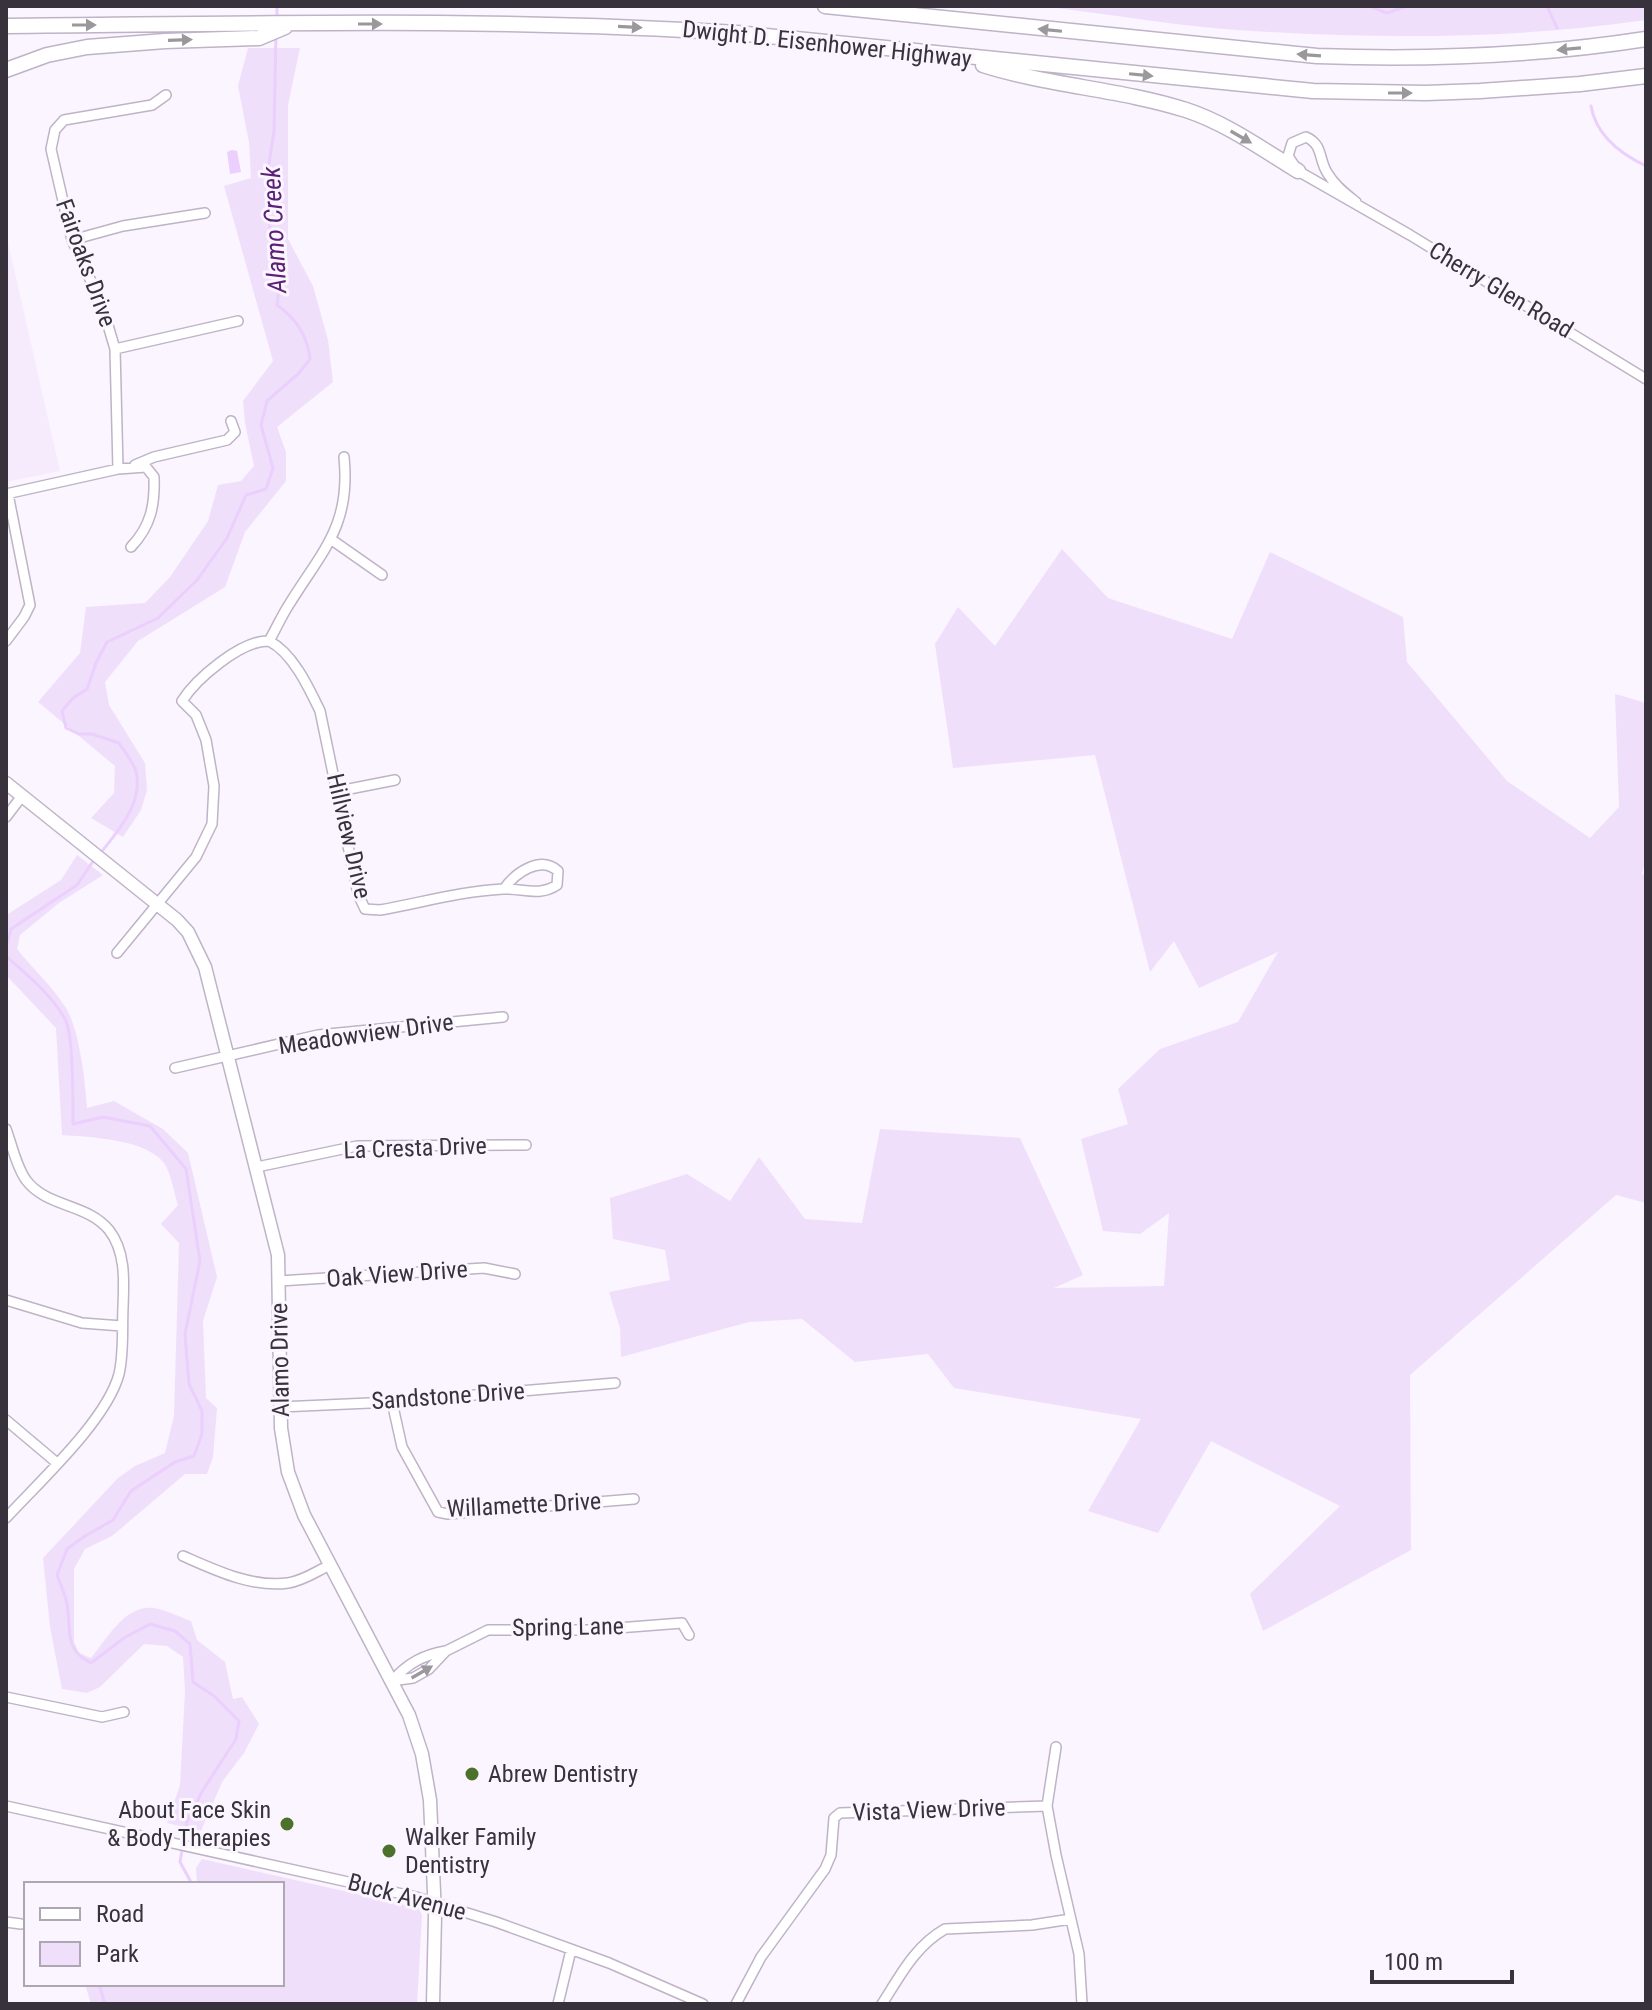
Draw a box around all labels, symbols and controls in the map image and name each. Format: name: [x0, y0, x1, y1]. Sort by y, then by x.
street label: Dwight D. Eisenhower Highway: [681, 15, 973, 73]
one-way arrow: [358, 18, 383, 30]
one-way arrow: [72, 19, 97, 31]
one-way arrow: [618, 20, 643, 33]
one-way arrow: [1037, 24, 1062, 37]
one-way arrow: [168, 34, 193, 46]
one-way arrow: [1556, 43, 1581, 56]
one-way arrow: [1296, 49, 1321, 62]
one-way arrow: [1129, 69, 1154, 82]
one-way arrow: [1388, 87, 1413, 99]
one-way arrow: [1230, 129, 1252, 143]
water label: Alamo Creek: [256, 165, 292, 295]
street label: Fairoaks Drive: [50, 195, 122, 331]
street label: Cherry Glen Road: [1424, 236, 1578, 344]
street label: Hillview Drive: [321, 771, 377, 901]
street label: Meadowview Drive: [277, 1008, 455, 1060]
street label: La Cresta Drive: [343, 1132, 487, 1164]
street label: Oak View Drive: [325, 1255, 469, 1293]
street label: Alamo Drive: [265, 1303, 295, 1417]
street label: Sandstone Drive: [370, 1377, 526, 1415]
street label: Willamette Drive: [446, 1487, 602, 1523]
street label: Spring Lane: [512, 1612, 624, 1642]
one-way arrow: [411, 1665, 433, 1679]
place label: Abrew Dentistry: [488, 1760, 638, 1788]
marker: Abrew Dentistry: [463, 1765, 481, 1783]
street label: Vista View Drive: [852, 1793, 1006, 1827]
place label: About Face Skin & Body Therapies: [107, 1796, 271, 1852]
marker: About Face Skin & Body Therapies: [278, 1815, 296, 1833]
place label: Walker Family Dentistry: [405, 1823, 536, 1879]
marker: Walker Family Dentistry: [380, 1842, 398, 1860]
street label: Buck Avenue: [345, 1868, 469, 1926]
legend: [24, 1882, 284, 1986]
text: Road: [96, 1900, 144, 1928]
scale bar: [1372, 1934, 1512, 1984]
text: Park: [96, 1940, 139, 1968]
text: 100 m: [1384, 1948, 1443, 1976]

